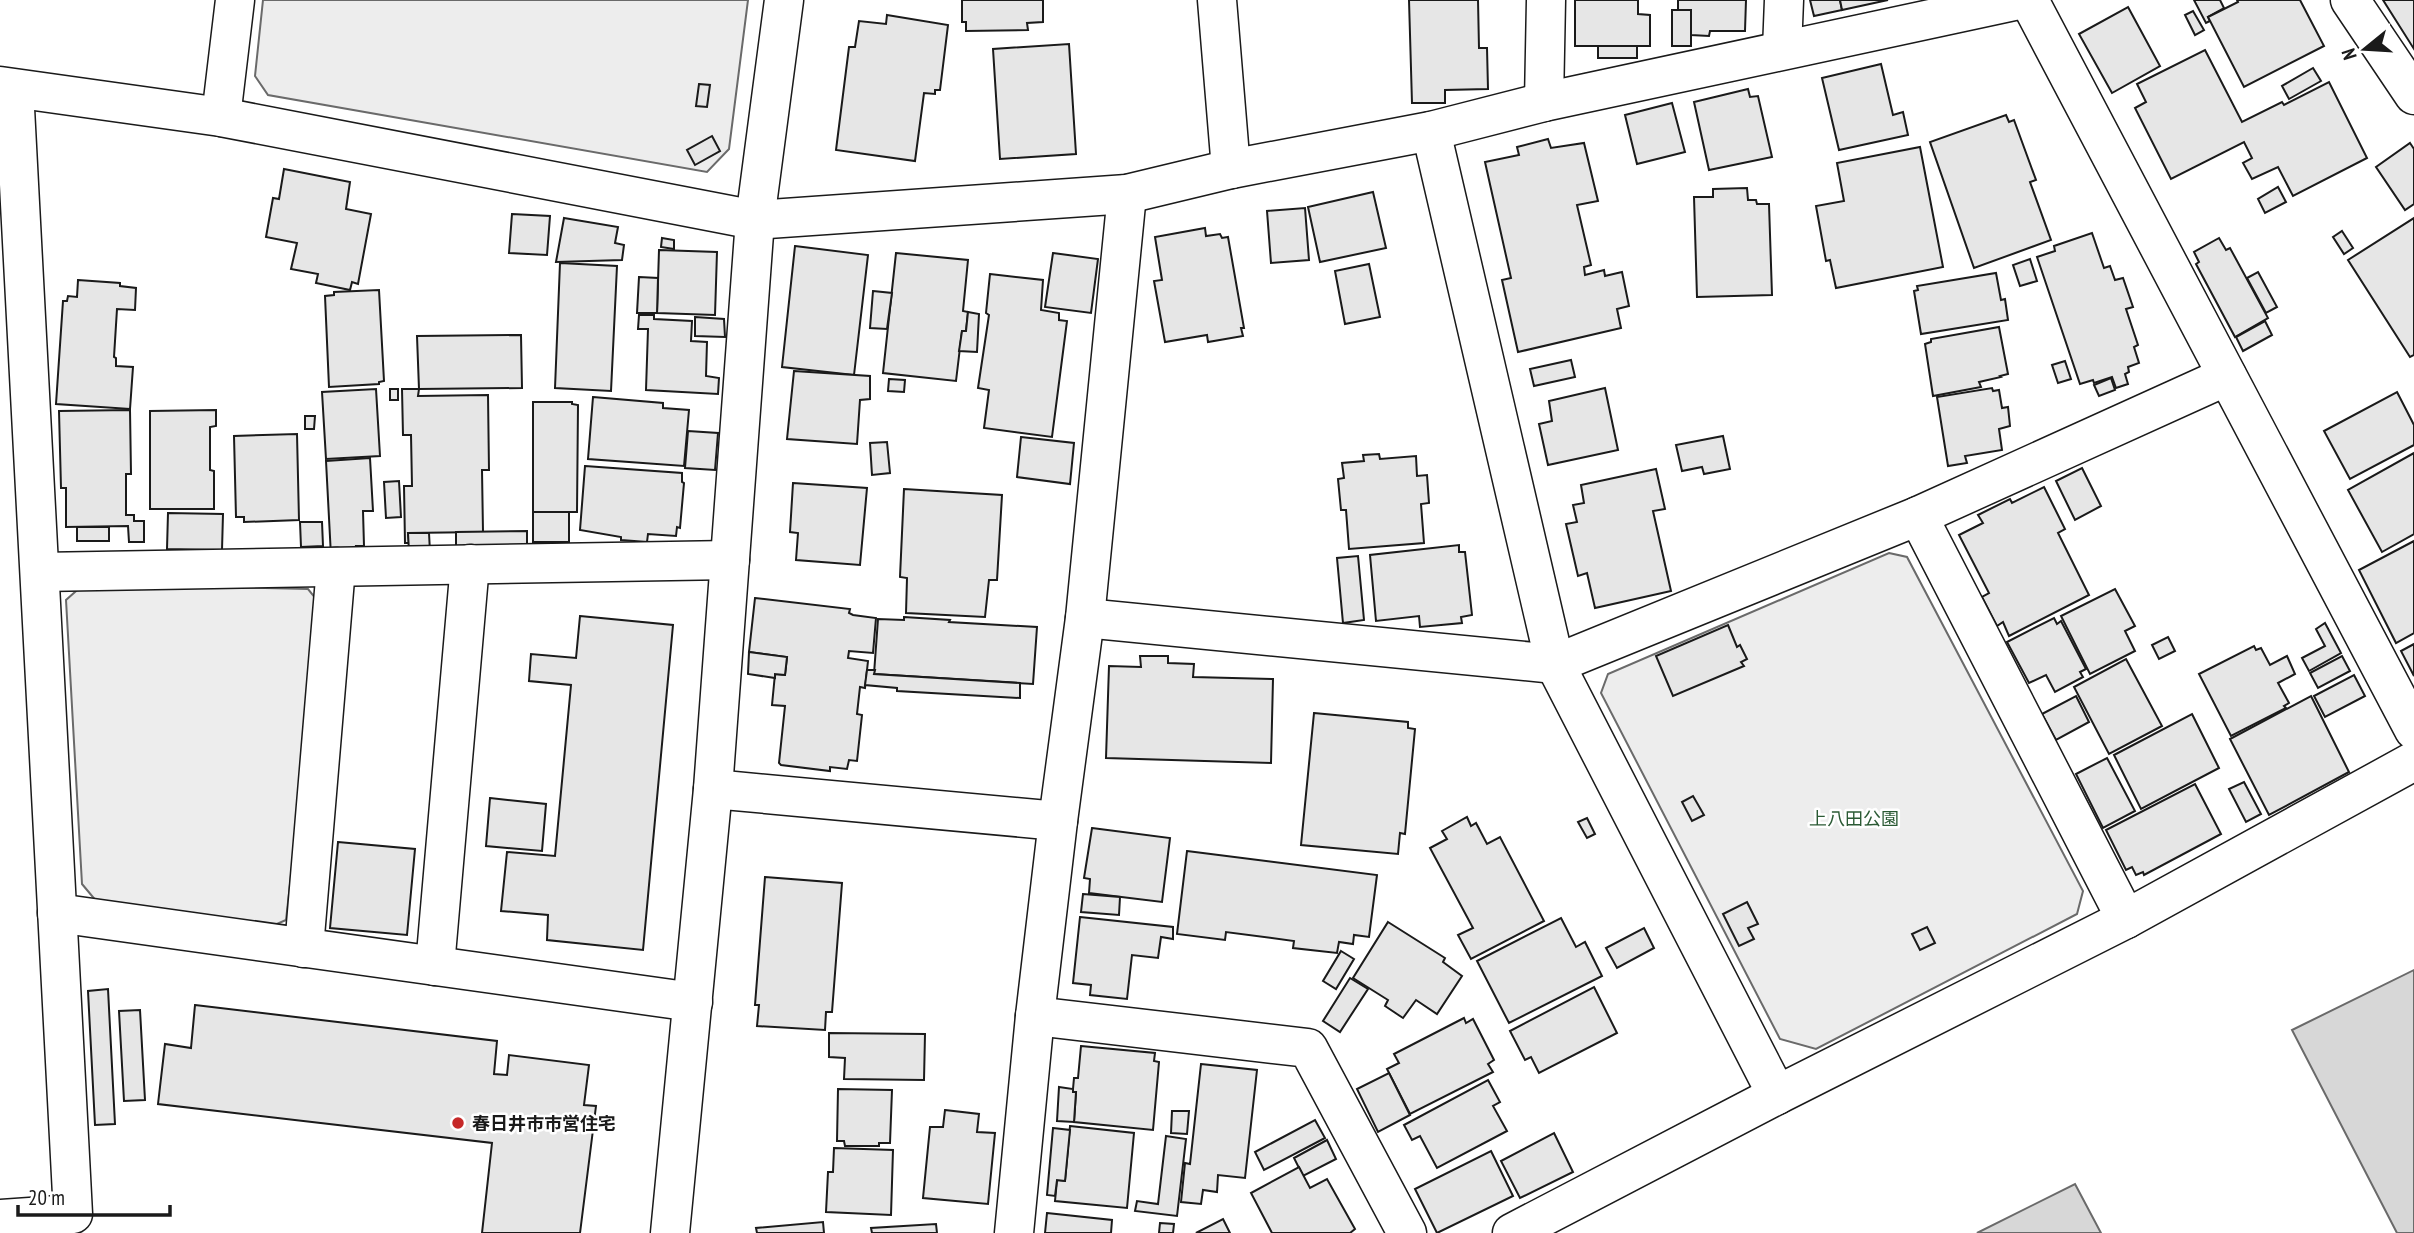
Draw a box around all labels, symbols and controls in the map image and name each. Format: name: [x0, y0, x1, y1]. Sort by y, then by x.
north arrow: [2330, 14, 2400, 84]
text: N: [2336, 46, 2362, 63]
park label: 上八田公園: [1809, 807, 1899, 830]
place label: 春日井市市営住宅: [472, 1112, 616, 1135]
marker: 春日井市市営住宅: [450, 1115, 466, 1131]
scale bar: [18, 1174, 170, 1218]
text: 20 m: [28, 1184, 65, 1211]

